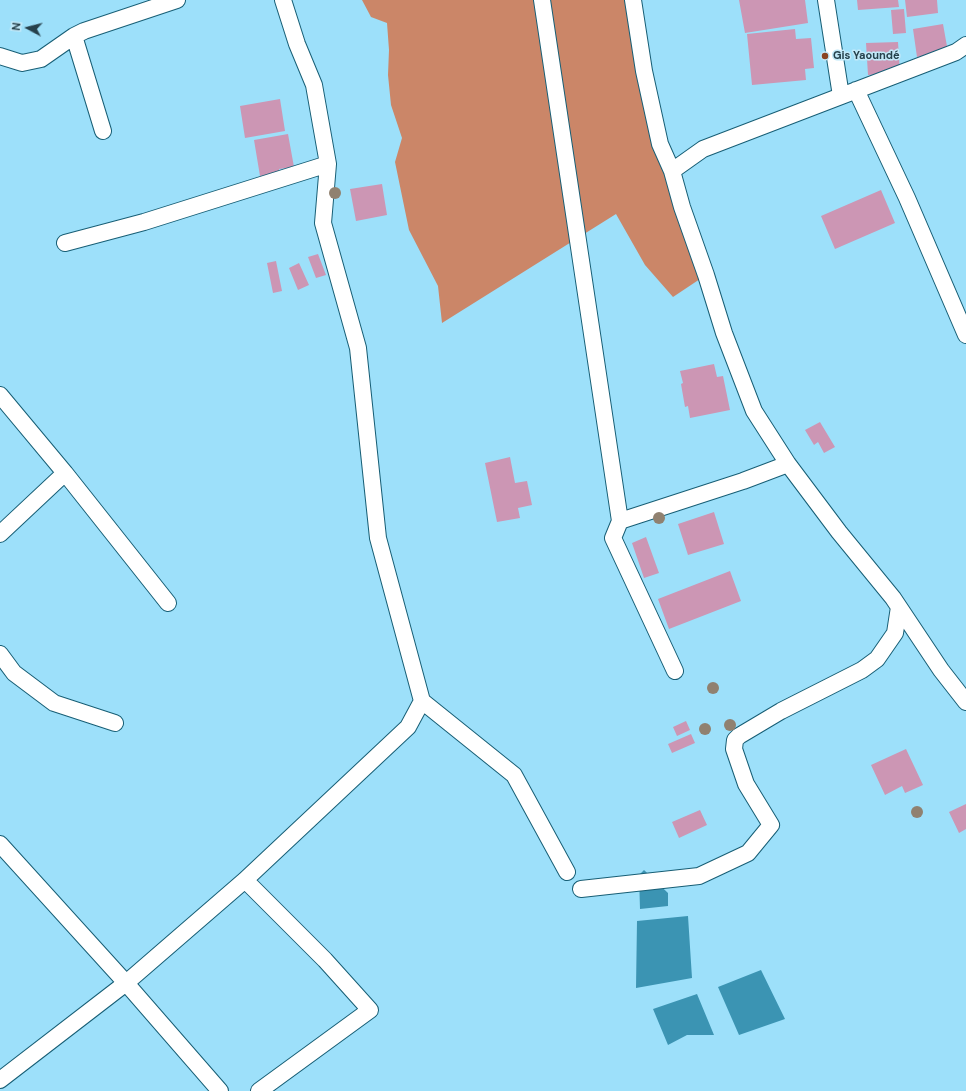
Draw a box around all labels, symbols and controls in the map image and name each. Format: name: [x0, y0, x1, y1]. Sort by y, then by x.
north arrow: [8, 8, 48, 48]
text: N: [9, 22, 24, 31]
place label: Gis Yaoundé: [833, 49, 900, 63]
marker: Gis Yaoundé: [820, 51, 830, 61]

